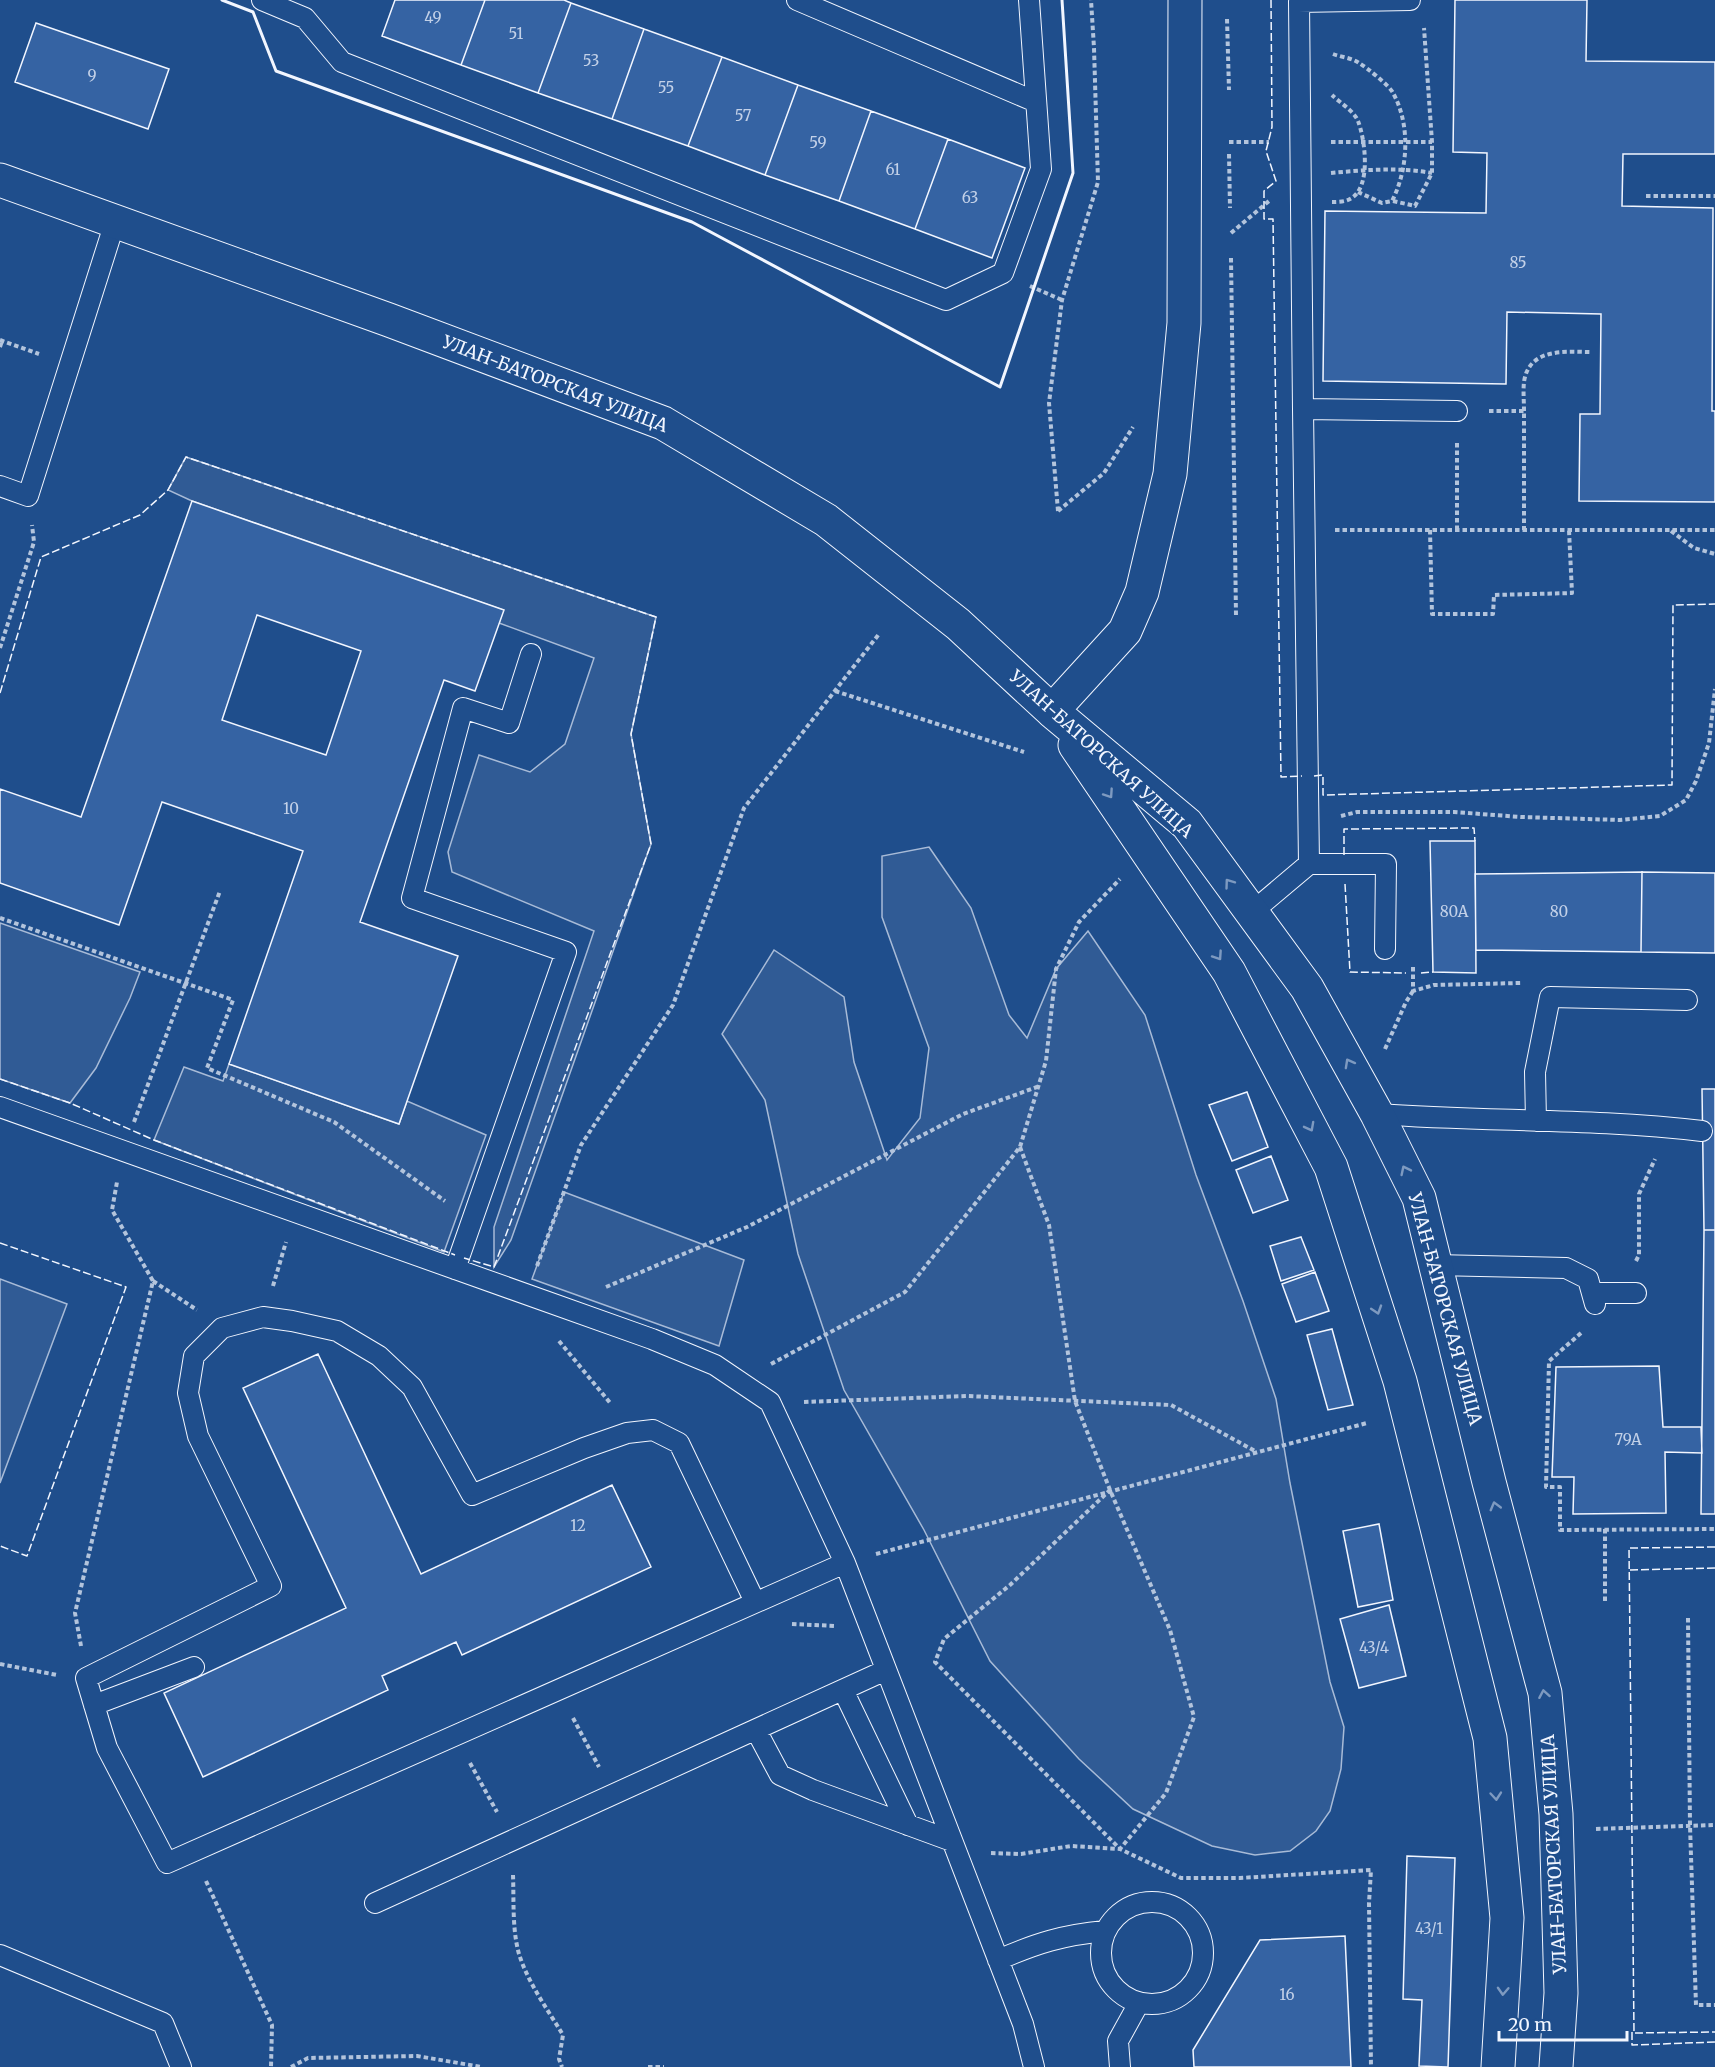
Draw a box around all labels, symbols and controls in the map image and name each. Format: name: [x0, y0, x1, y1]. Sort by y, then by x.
house number: 49: [424, 8, 442, 27]
house number: 51: [509, 24, 524, 43]
house number: 53: [583, 51, 599, 70]
house number: 9: [87, 66, 97, 85]
house number: 55: [658, 78, 674, 97]
house number: 57: [735, 106, 752, 125]
house number: 59: [809, 133, 827, 152]
house number: 61: [886, 160, 901, 179]
house number: 63: [962, 188, 978, 207]
house number: 85: [1509, 253, 1527, 272]
street label: УЛАН-БАТОРСКАЯ УЛИЦА: [438, 329, 672, 437]
street label: УЛАН-БАТОРСКАЯ УЛИЦА: [1004, 664, 1198, 843]
one-way arrow: [1101, 788, 1112, 799]
house number: 10: [283, 799, 299, 818]
one-way arrow: [1226, 878, 1237, 889]
house number: 80А: [1440, 902, 1469, 921]
house number: 80: [1550, 902, 1568, 921]
one-way arrow: [1211, 949, 1222, 960]
one-way arrow: [1344, 1058, 1356, 1069]
one-way arrow: [1303, 1121, 1314, 1132]
one-way arrow: [1401, 1165, 1412, 1176]
street label: УЛАН-БАТОРСКАЯ УЛИЦА: [1403, 1189, 1488, 1428]
one-way arrow: [1370, 1304, 1382, 1315]
house number: 79А: [1614, 1430, 1642, 1449]
one-way arrow: [1490, 1501, 1503, 1511]
house number: 12: [570, 1516, 586, 1535]
house number: 43/4: [1359, 1638, 1389, 1657]
one-way arrow: [1538, 1690, 1551, 1700]
street label: УЛАН-БАТОРСКАЯ УЛИЦА: [1536, 1733, 1571, 1975]
one-way arrow: [1489, 1792, 1502, 1801]
house number: 43/1: [1415, 1919, 1443, 1938]
house number: 16: [1279, 1985, 1295, 2004]
one-way arrow: [1496, 1986, 1509, 1995]
scale bar: [1499, 2004, 1626, 2042]
text: 20 m: [1508, 2013, 1552, 2036]

